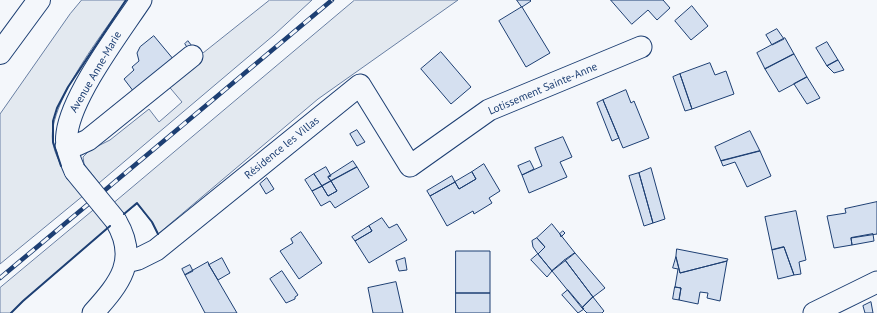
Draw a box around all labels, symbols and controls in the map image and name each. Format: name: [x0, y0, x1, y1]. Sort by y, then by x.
street label: Avenue Anne-Marie: [67, 29, 125, 115]
street label: Lotissement Sainte-Anne: [487, 60, 599, 118]
street label: Résidence les Villas: [242, 114, 322, 182]

